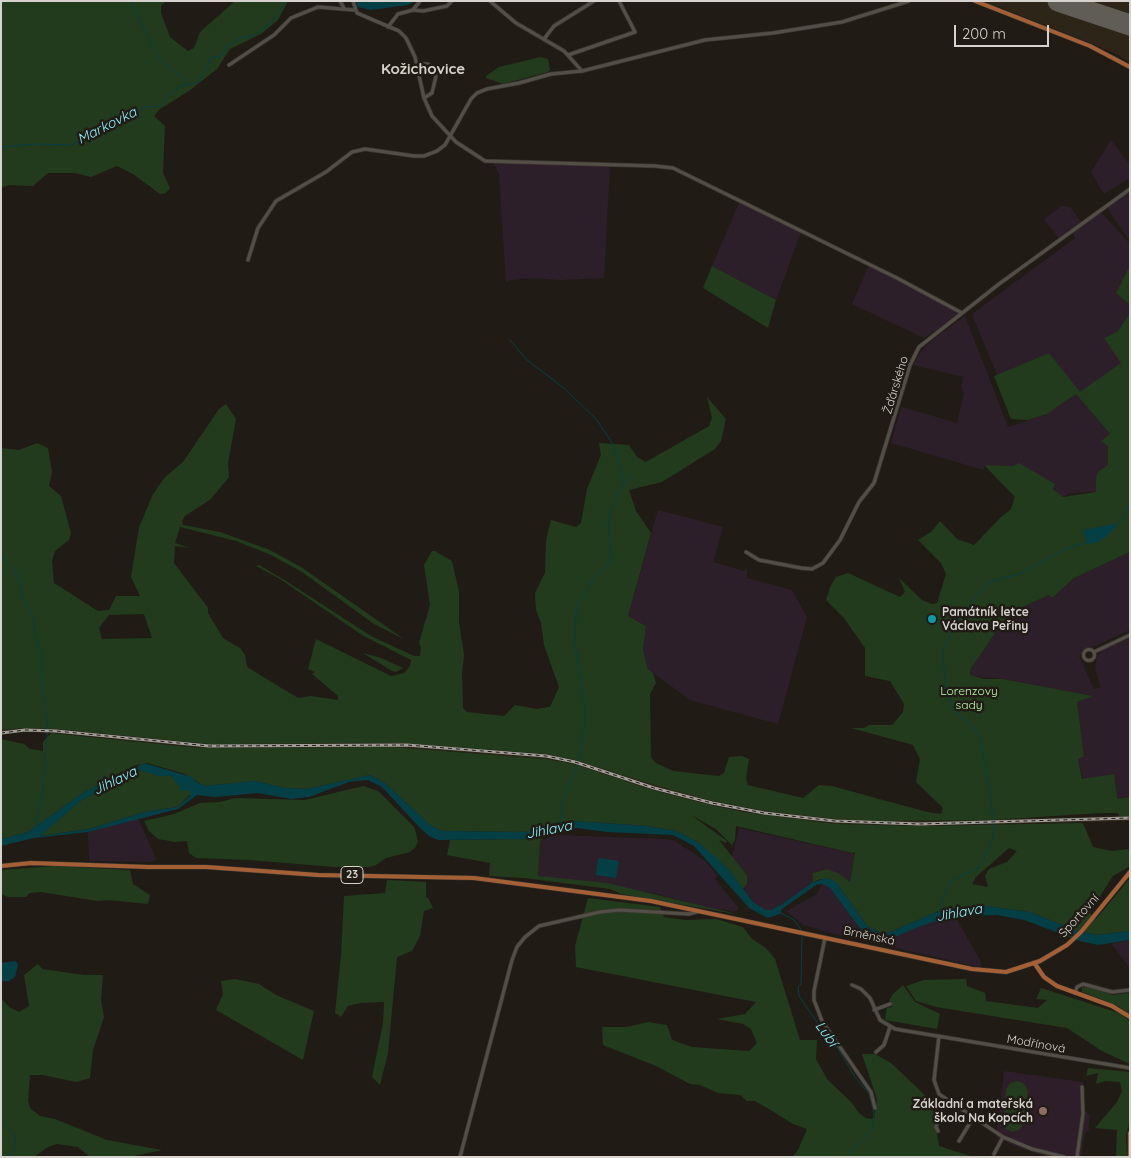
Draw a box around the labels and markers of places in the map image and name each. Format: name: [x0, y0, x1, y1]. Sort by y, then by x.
place label: Památník letce Václava Peřiny: [942, 605, 1029, 633]
marker: Památník letce Václava Peřiny: [926, 613, 938, 625]
place label: Základní a mateřská škola Na Kopcích: [913, 1097, 1033, 1125]
marker: Základní a mateřská škola Na Kopcích: [1037, 1105, 1049, 1117]

